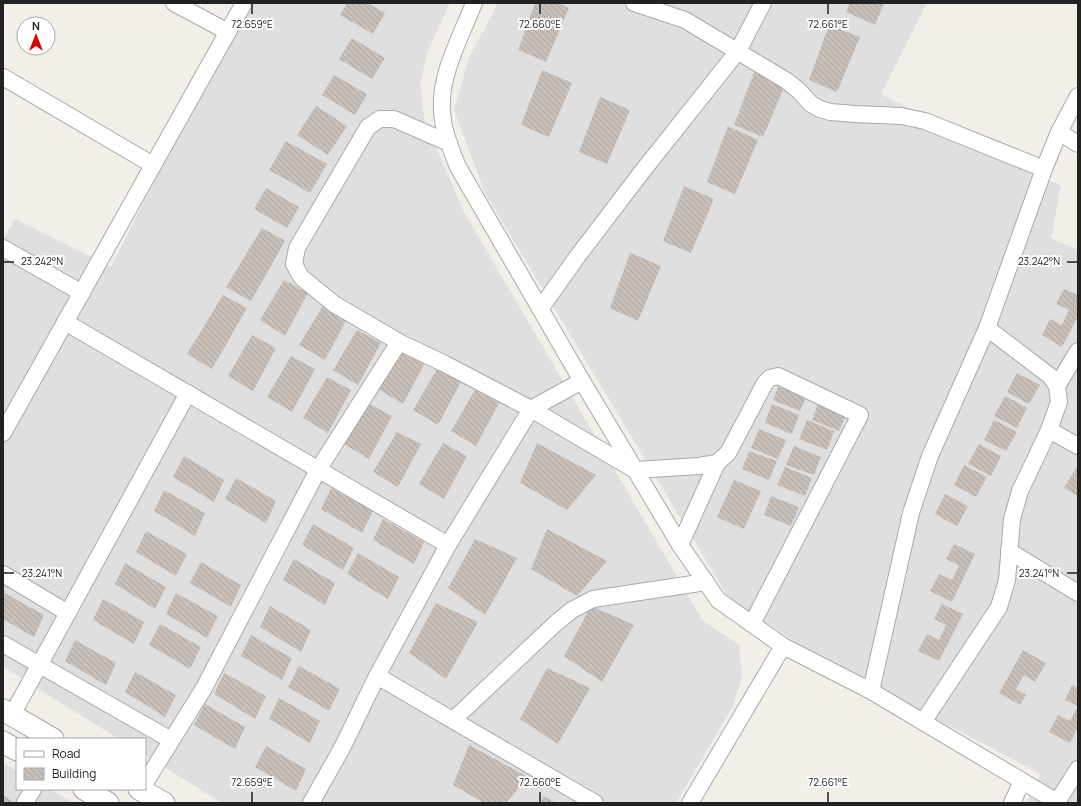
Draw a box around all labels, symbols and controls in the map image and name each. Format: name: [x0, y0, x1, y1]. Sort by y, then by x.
north arrow: [16, 16, 56, 56]
text: 72.659°E: [231, 17, 273, 31]
text: 72.660°E: [519, 17, 561, 31]
text: 72.661°E: [808, 17, 848, 31]
text: N: [32, 18, 40, 33]
text: 23.242°N: [21, 254, 63, 268]
text: 23.242°N: [1018, 254, 1060, 268]
text: 23.241°N: [22, 566, 62, 580]
text: 23.241°N: [1019, 566, 1059, 580]
legend: [16, 738, 146, 790]
text: Road: [52, 745, 80, 762]
text: Building: [52, 765, 96, 782]
text: 72.659°E: [231, 775, 273, 789]
text: 72.660°E: [519, 775, 561, 789]
text: 72.661°E: [808, 775, 848, 789]

